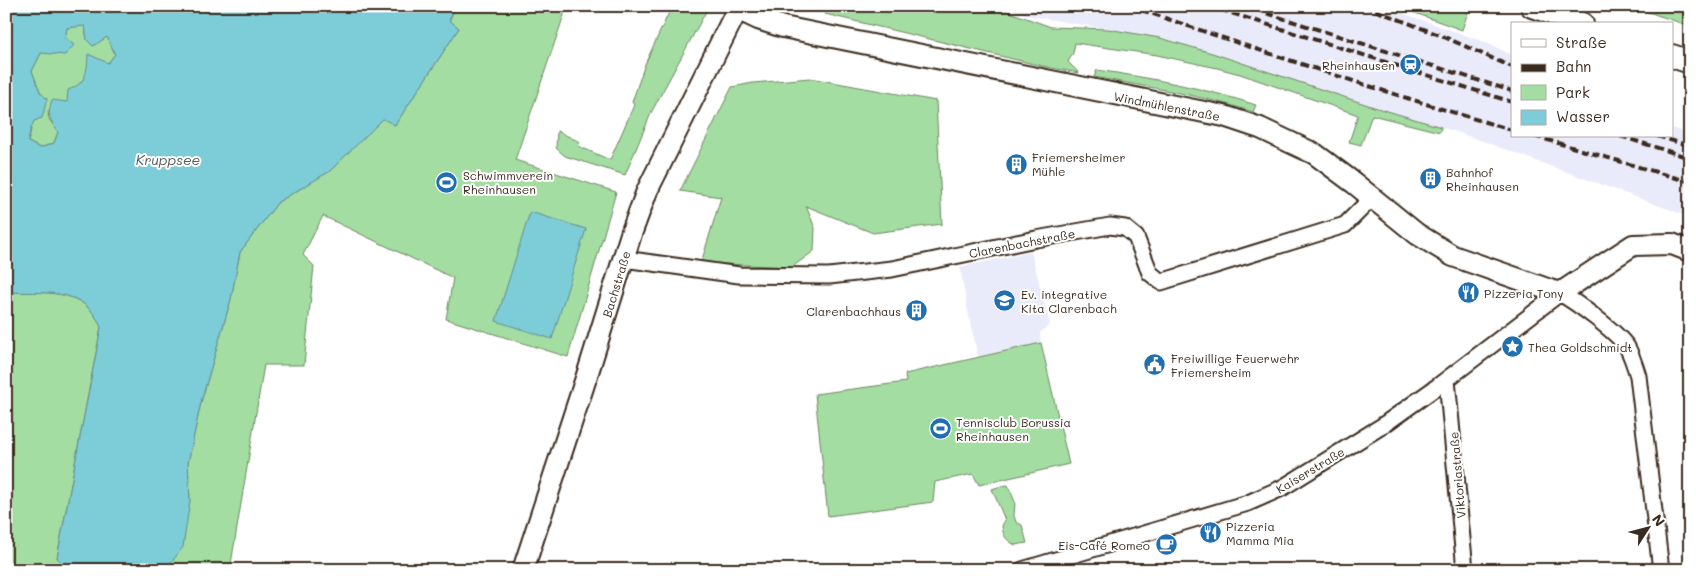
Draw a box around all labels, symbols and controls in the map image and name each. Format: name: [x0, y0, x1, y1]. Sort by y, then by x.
legend: [1511, 22, 1674, 138]
text: Straße: [1556, 32, 1607, 52]
station icon: Rheinhausen: [1399, 53, 1423, 77]
text: Bahn: [1556, 56, 1591, 76]
place label: Rheinhausen: [1322, 57, 1395, 73]
text: Park: [1556, 82, 1590, 102]
street label: Windmühlenstraße: [1112, 88, 1222, 124]
text: Wasser: [1556, 106, 1610, 126]
place label: Friemersheimer Mühle: [1032, 149, 1126, 179]
water label: Kruppsee: [136, 150, 200, 169]
building icon: Friemersheimer Mühle: [1004, 152, 1028, 176]
place label: Bahnhof Rheinhausen: [1446, 164, 1519, 194]
place label: Schwimmverein Rheinhausen: [463, 167, 553, 197]
building icon: Bahnhof Rheinhausen: [1418, 167, 1442, 191]
sports icon: Schwimmverein Rheinhausen: [435, 170, 459, 194]
street label: Clarenbachstraße: [968, 225, 1076, 261]
street label: Bachstraße: [598, 249, 634, 319]
restaurant icon: Pizzeria Tony: [1456, 281, 1480, 305]
place label: Pizzeria Tony: [1484, 285, 1564, 301]
place label: Ev. integrative Kita Clarenbach: [1021, 286, 1117, 316]
school or university icon: Ev. integrative Kita Clarenbach: [993, 289, 1017, 313]
building icon: Clarenbachhaus: [905, 299, 929, 323]
place label: Clarenbachhaus: [806, 303, 901, 319]
place icon: Thea Goldschmidt: [1500, 335, 1524, 359]
place label: Thea Goldschmidt: [1528, 339, 1633, 355]
place label: Freiwillige Feuerwehr Friemersheim: [1171, 350, 1299, 380]
public building icon: Freiwillige Feuerwehr Friemersheim: [1143, 353, 1167, 377]
place label: Tennisclub Borussia Rheinhausen: [956, 414, 1071, 444]
sports icon: Tennisclub Borussia Rheinhausen: [928, 417, 952, 441]
street label: Viktoriastraße: [1445, 431, 1469, 519]
street label: Kaiserstraße: [1273, 443, 1347, 497]
north arrow: [1624, 504, 1674, 554]
text: N: [1648, 510, 1670, 530]
place label: Pizzeria Mamma Mia: [1226, 518, 1294, 548]
restaurant icon: Pizzeria Mamma Mia: [1198, 521, 1222, 545]
cafe icon: Eis-Café Romeo: [1154, 533, 1178, 557]
place label: Eis-Café Romeo: [1058, 537, 1150, 553]

